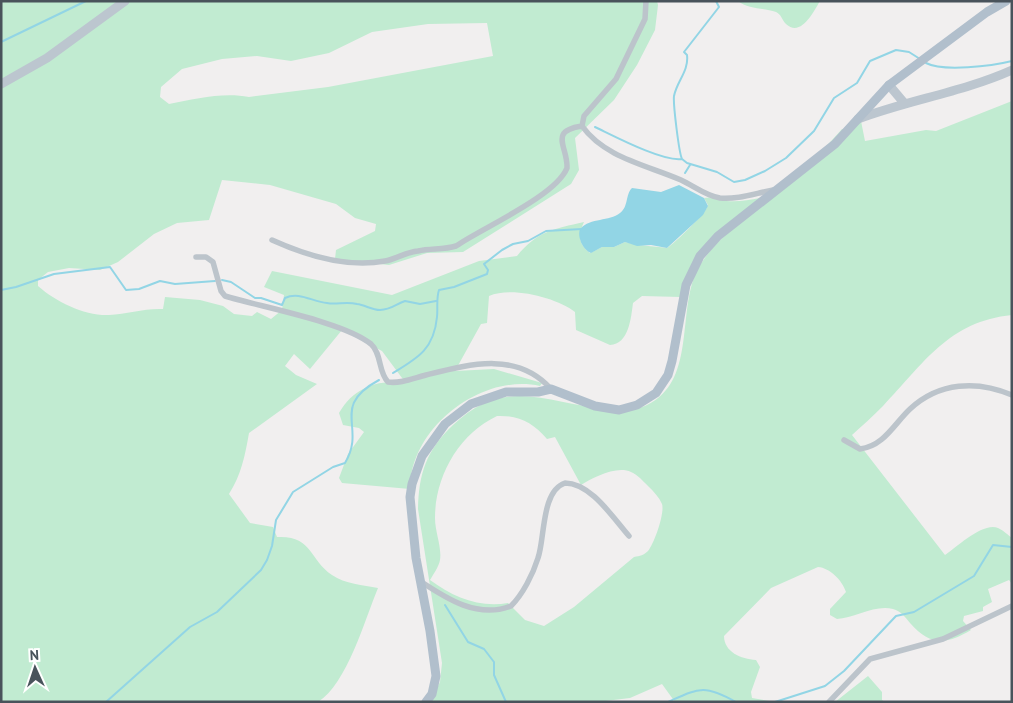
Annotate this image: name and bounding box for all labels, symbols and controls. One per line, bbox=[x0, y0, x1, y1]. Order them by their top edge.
north arrow bbox=[10, 643, 60, 693]
text: N bbox=[29, 646, 39, 664]

